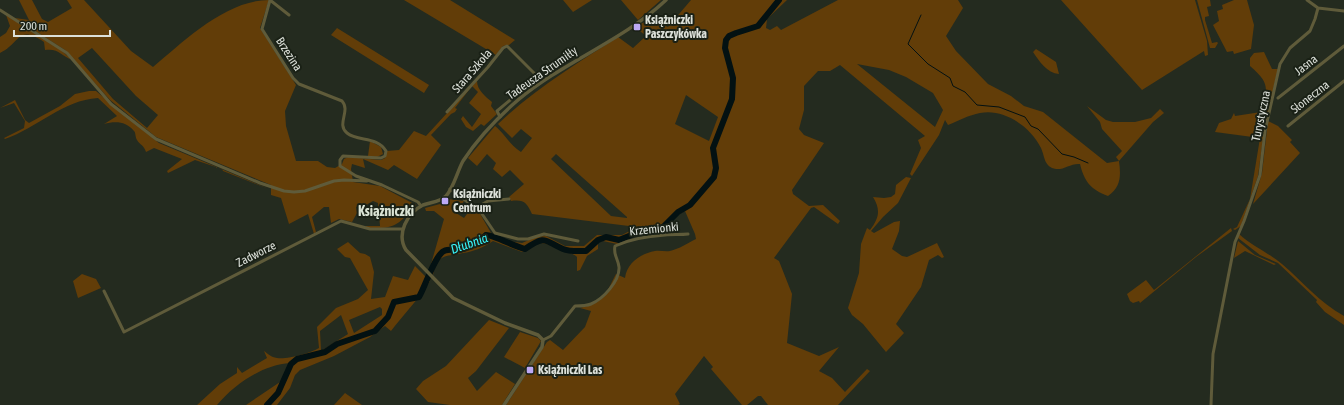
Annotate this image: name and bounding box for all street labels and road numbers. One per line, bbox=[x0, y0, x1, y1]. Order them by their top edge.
street label: Brzezina bbox=[273, 35, 305, 73]
street label: Tadeusza Strumiłły bbox=[504, 43, 580, 103]
street label: Stara Szkoła bbox=[449, 46, 495, 96]
street label: Jasna bbox=[1292, 52, 1320, 78]
street label: Słoneczna bbox=[1288, 78, 1332, 116]
street label: Turystyczna bbox=[1249, 89, 1273, 143]
street label: Krzemionki bbox=[629, 219, 679, 239]
street label: Zadworze bbox=[234, 238, 278, 270]

